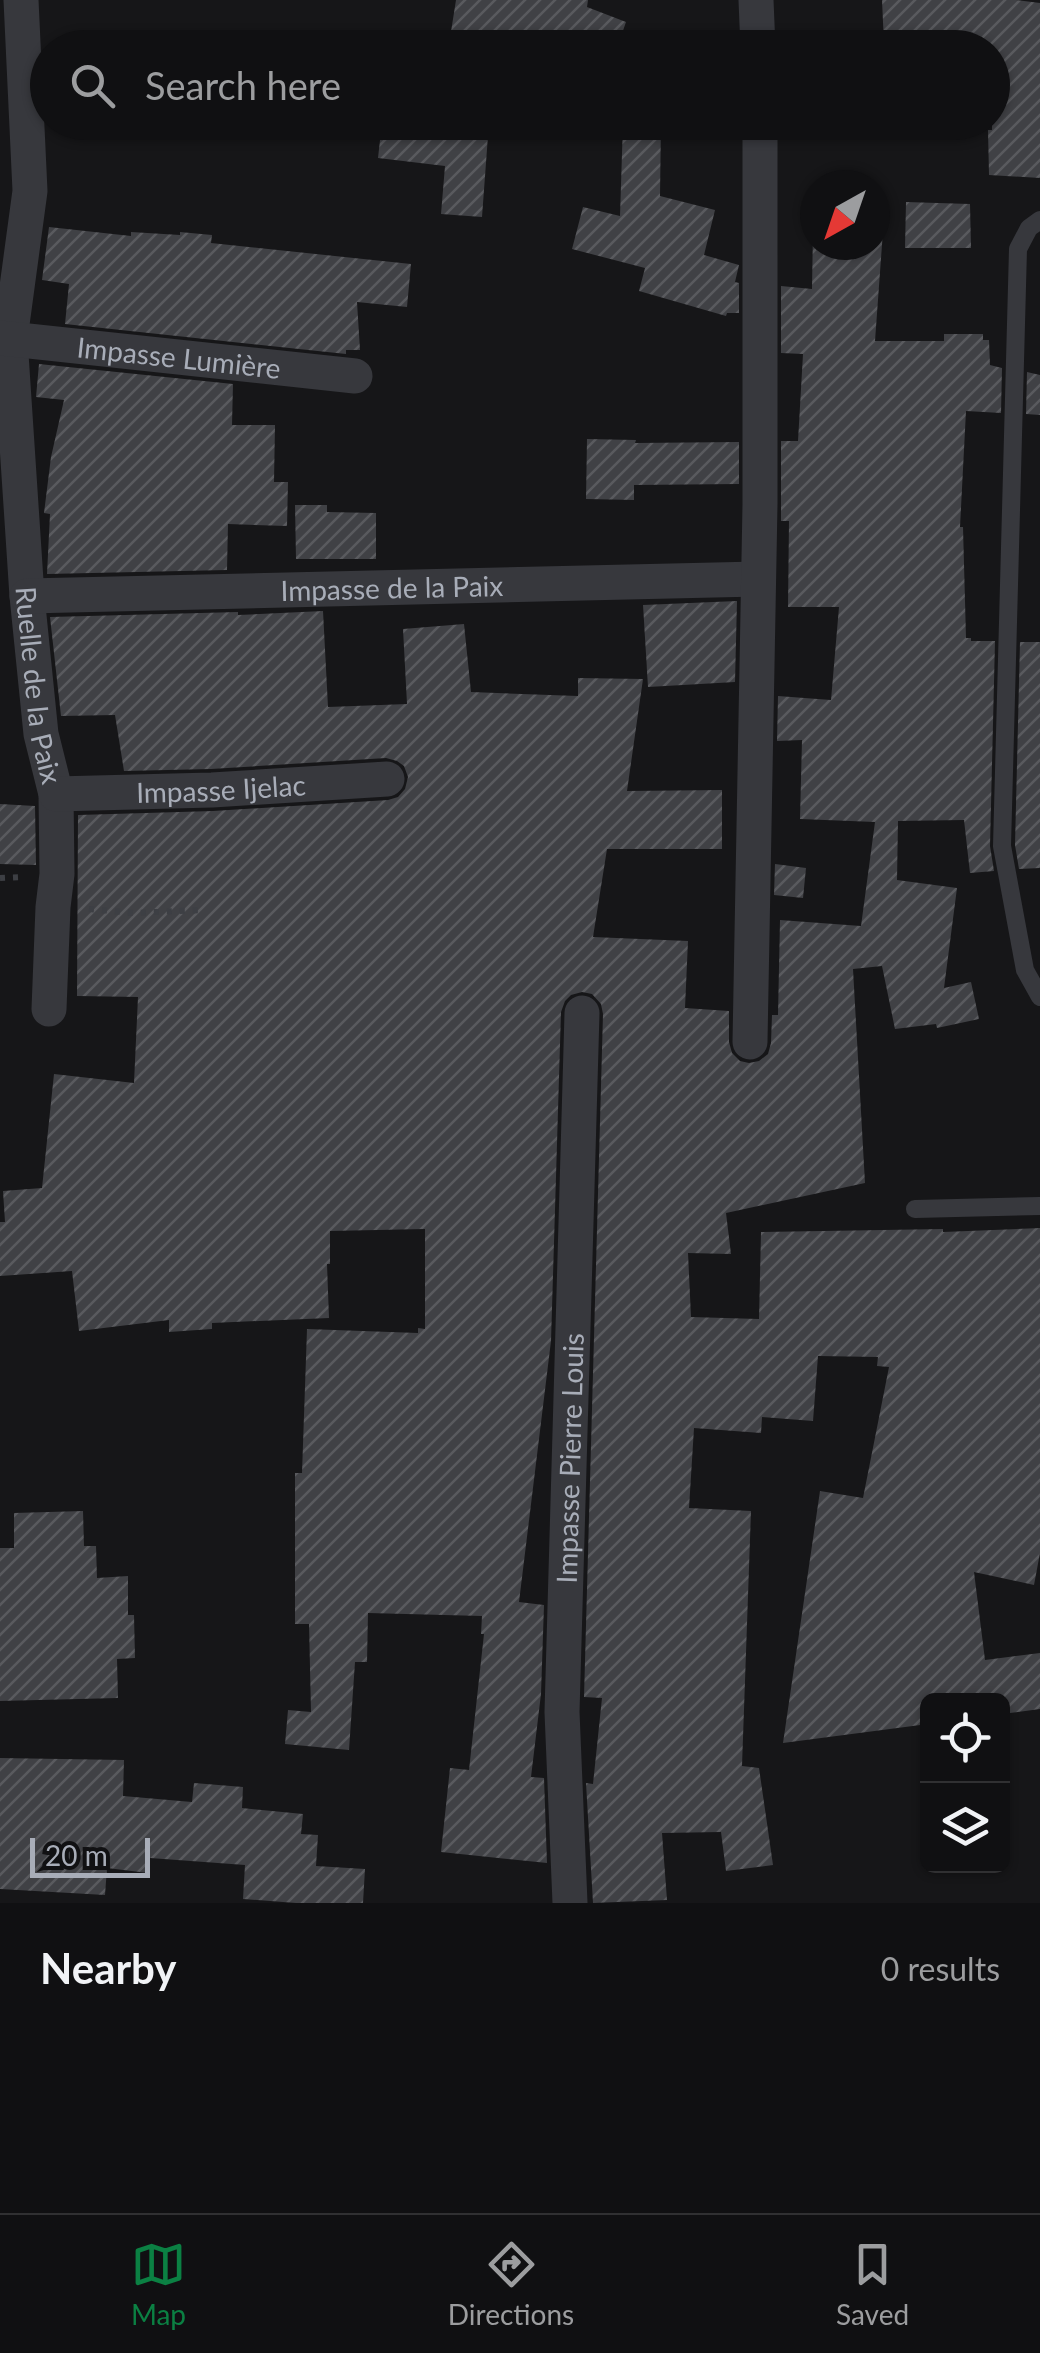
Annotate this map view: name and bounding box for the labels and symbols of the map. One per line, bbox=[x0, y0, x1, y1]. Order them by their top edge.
north arrow bbox=[800, 170, 890, 260]
street label: Impasse Lumière bbox=[75, 329, 283, 385]
street label: Impasse de la Paix bbox=[280, 568, 504, 607]
street label: Ruelle de la Paix bbox=[9, 585, 70, 787]
street label: Impasse Ijelac bbox=[136, 767, 307, 809]
street label: Impasse Pierre Louis bbox=[549, 1333, 590, 1584]
scale bar bbox=[30, 1833, 150, 1878]

